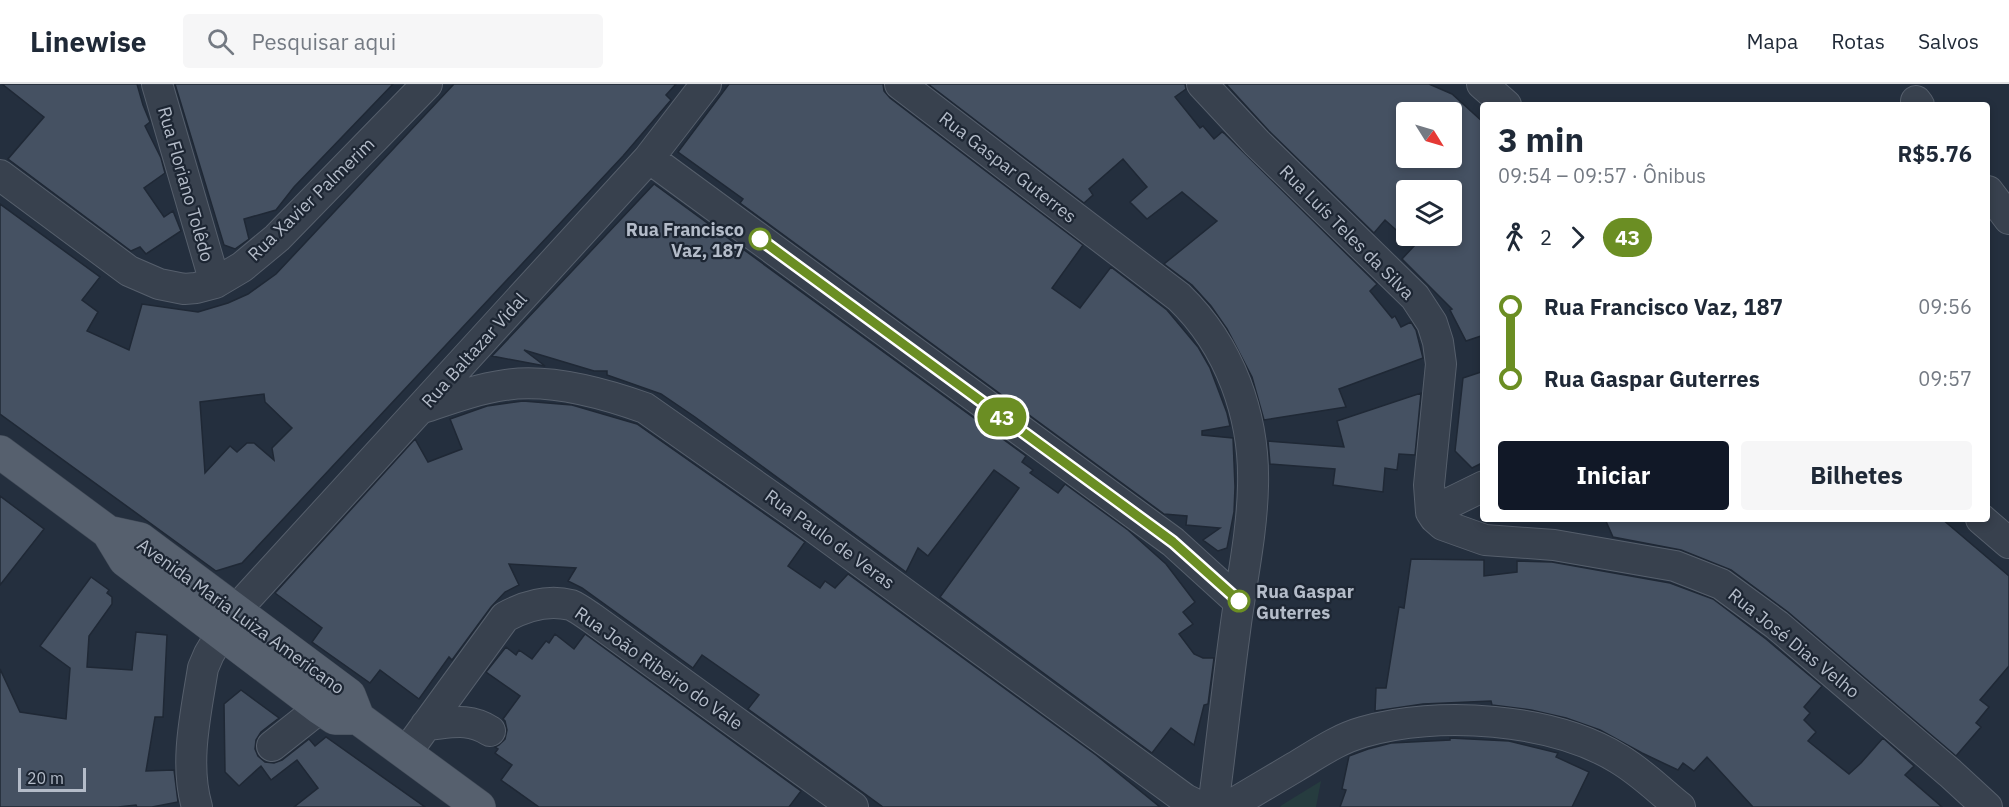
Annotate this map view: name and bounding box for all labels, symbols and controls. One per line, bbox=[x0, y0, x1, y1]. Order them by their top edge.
search box bbox=[183, 14, 603, 68]
text: Linewise bbox=[30, 23, 147, 60]
icon: search bbox=[204, 25, 237, 58]
text: Pesquisar aqui bbox=[252, 27, 396, 56]
text: Mapa bbox=[1747, 27, 1798, 55]
text: Rotas bbox=[1831, 27, 1885, 55]
text: Salvos bbox=[1918, 27, 1979, 55]
north arrow bbox=[1396, 102, 1462, 168]
map controls bbox=[1396, 102, 1462, 246]
street label: Rua Floriano Tolêdo bbox=[153, 104, 219, 264]
street label: Rua Gaspar Guterres bbox=[935, 106, 1081, 228]
text: 3 min bbox=[1498, 118, 1584, 161]
street label: Rua Xavier Palmerim bbox=[243, 132, 379, 266]
text: R$5.76 bbox=[1898, 139, 1972, 168]
street label: Rua Luís Teles da Silva bbox=[1275, 160, 1419, 304]
text: 09:54 – 09:57 · Ônibus bbox=[1498, 162, 1706, 189]
button: layers bbox=[1396, 180, 1462, 246]
place label: Rua Francisco Vaz, 187 bbox=[626, 218, 744, 262]
icon: walk bbox=[1498, 221, 1531, 254]
icon: forward bbox=[1561, 221, 1594, 254]
text: 43 bbox=[1615, 223, 1640, 251]
text: 2 bbox=[1540, 224, 1552, 251]
marker: Rua Francisco Vaz, 187 bbox=[749, 228, 771, 250]
street label: Rua Baltazar Vidal bbox=[416, 288, 532, 412]
text: Rua Francisco Vaz, 187 bbox=[1544, 292, 1783, 321]
text: 09:56 bbox=[1918, 293, 1972, 320]
text: Rua Gaspar Guterres bbox=[1544, 364, 1760, 393]
text: 09:57 bbox=[1918, 365, 1972, 392]
line badge: 43 bbox=[975, 398, 1029, 436]
text: 43 bbox=[989, 403, 1015, 431]
button: Iniciar bbox=[1498, 441, 1729, 510]
button: Bilhetes bbox=[1741, 441, 1972, 510]
street label: Rua Paulo de Veras bbox=[760, 484, 900, 594]
street label: Avenida Maria Luiza Americano bbox=[133, 533, 349, 699]
place label: Rua Gaspar Guterres bbox=[1256, 580, 1354, 624]
street label: Rua José Dias Velho bbox=[1724, 583, 1864, 703]
marker: Rua Gaspar Guterres bbox=[1228, 590, 1250, 612]
street label: Rua João Ribeiro do Vale bbox=[570, 601, 748, 735]
scale bar bbox=[18, 765, 86, 792]
text: 20 m bbox=[27, 768, 64, 788]

